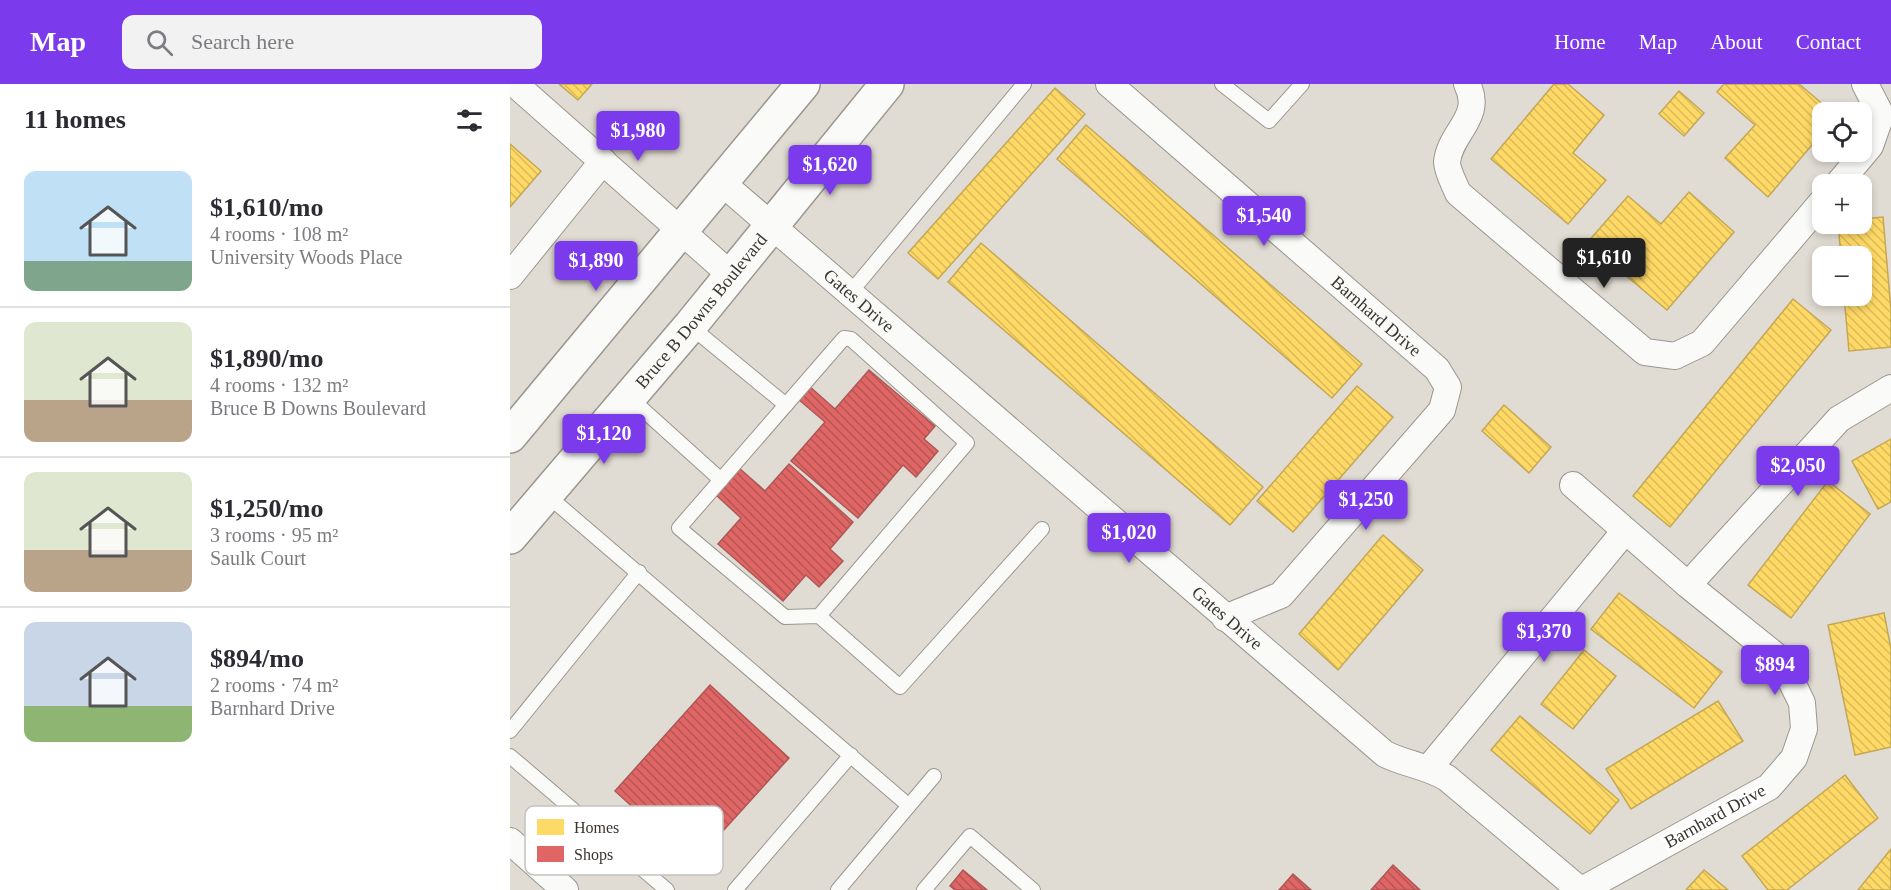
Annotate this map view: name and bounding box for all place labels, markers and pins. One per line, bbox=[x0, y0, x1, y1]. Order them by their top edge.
pin: $1,980 bbox=[589, 111, 687, 162]
pin: $1,620 bbox=[781, 145, 879, 196]
pin: $1,540 bbox=[1215, 196, 1313, 247]
pin: $1,610 bbox=[1555, 238, 1653, 289]
pin: $1,890 bbox=[547, 241, 645, 292]
pin: $1,120 bbox=[555, 414, 653, 465]
pin: $2,050 bbox=[1749, 446, 1847, 497]
pin: $1,250 bbox=[1317, 480, 1415, 531]
pin: $1,020 bbox=[1080, 513, 1178, 564]
pin: $1,370 bbox=[1495, 612, 1593, 663]
pin: $894 bbox=[1739, 645, 1811, 696]

